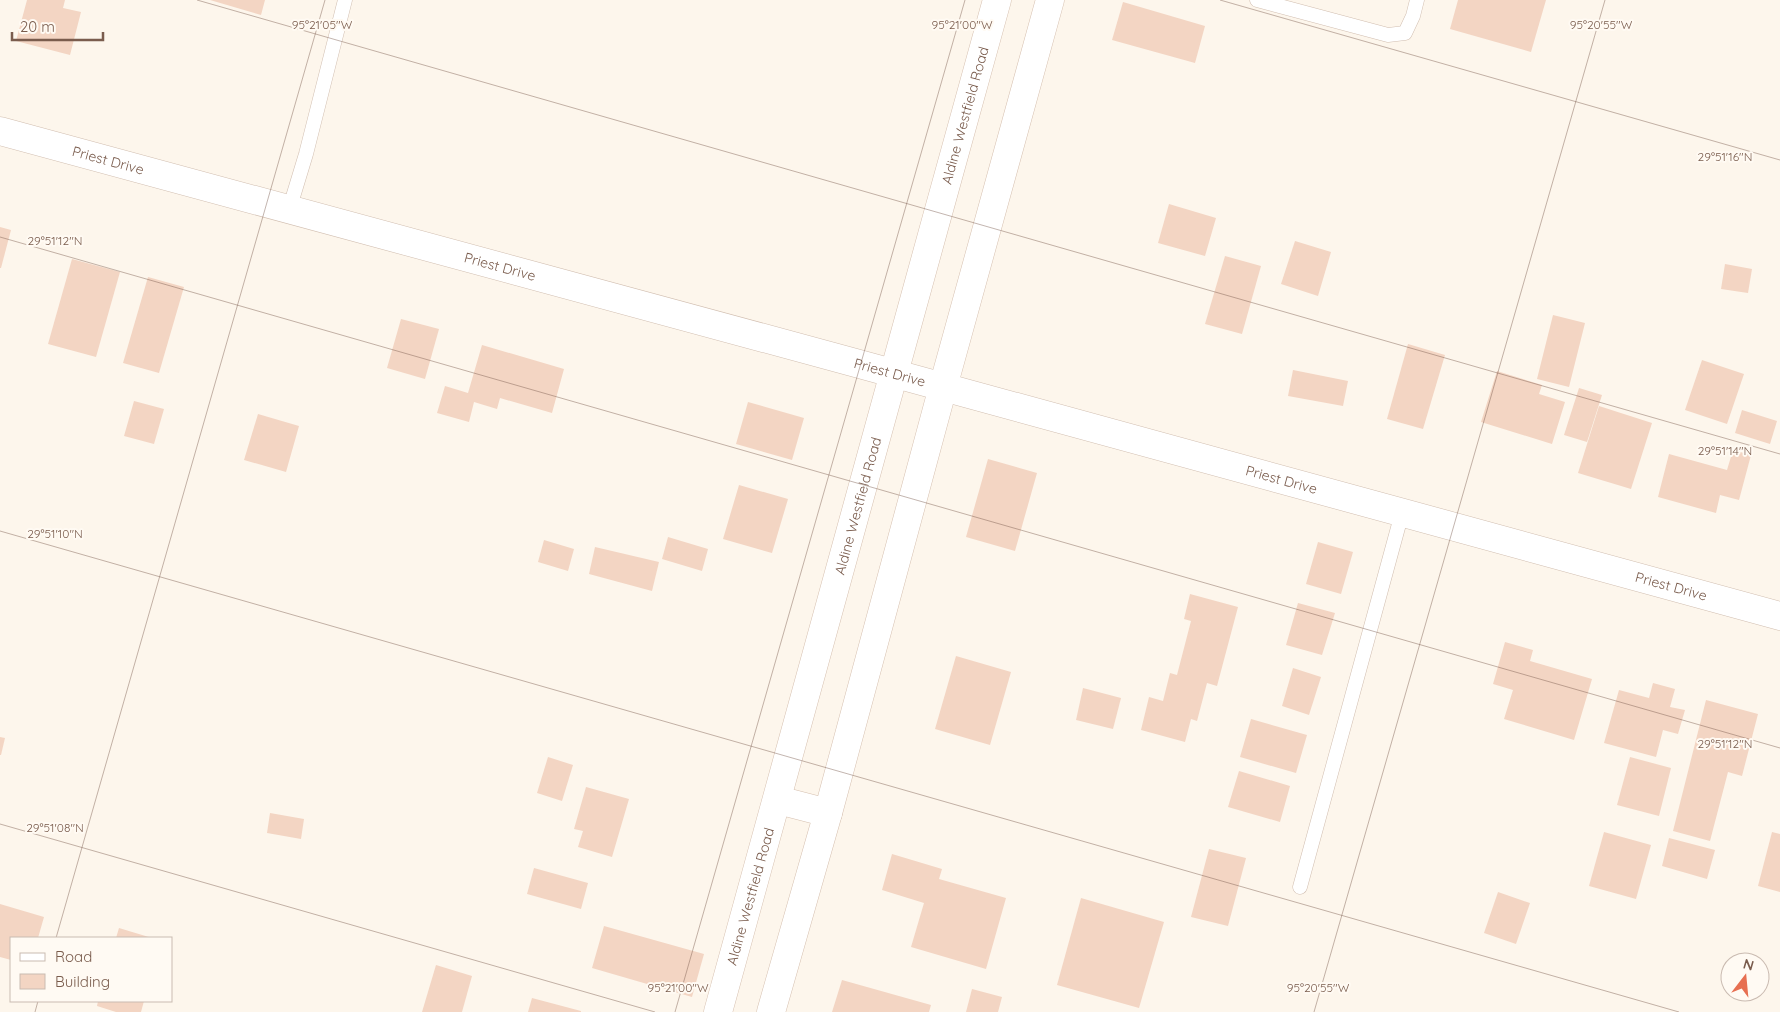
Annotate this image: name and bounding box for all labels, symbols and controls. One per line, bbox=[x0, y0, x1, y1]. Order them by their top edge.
scale bar bbox=[12, 10, 104, 42]
text: 20 m bbox=[20, 17, 55, 36]
text: 95°21'05"W bbox=[292, 17, 353, 32]
text: 95°21'00"W bbox=[931, 17, 993, 32]
text: 95°20'55"W bbox=[1570, 17, 1633, 32]
street label: Aldine Westfield Road bbox=[937, 44, 993, 186]
street label: Priest Drive bbox=[70, 142, 146, 179]
text: 29°51'16"N bbox=[1698, 149, 1752, 164]
text: 29°51'12"N bbox=[27, 233, 83, 248]
street label: Priest Drive bbox=[462, 248, 538, 285]
street label: Priest Drive bbox=[852, 354, 928, 391]
street label: Aldine Westfield Road bbox=[830, 435, 885, 577]
text: 29°51'14"N bbox=[1698, 443, 1752, 458]
street label: Priest Drive bbox=[1244, 461, 1319, 498]
text: 29°51'10"N bbox=[27, 526, 83, 541]
street label: Priest Drive bbox=[1633, 568, 1709, 605]
text: 29°51'12"N bbox=[1697, 736, 1753, 751]
text: 29°51'08"N bbox=[26, 820, 84, 835]
street label: Aldine Westfield Road bbox=[723, 826, 778, 967]
legend bbox=[10, 937, 172, 1002]
text: Road bbox=[55, 947, 92, 966]
north arrow bbox=[1720, 952, 1770, 1002]
text: N bbox=[1741, 954, 1756, 975]
text: Building bbox=[55, 972, 110, 991]
text: 95°21'00"W bbox=[647, 980, 709, 995]
text: 95°20'55"W bbox=[1287, 980, 1350, 995]

